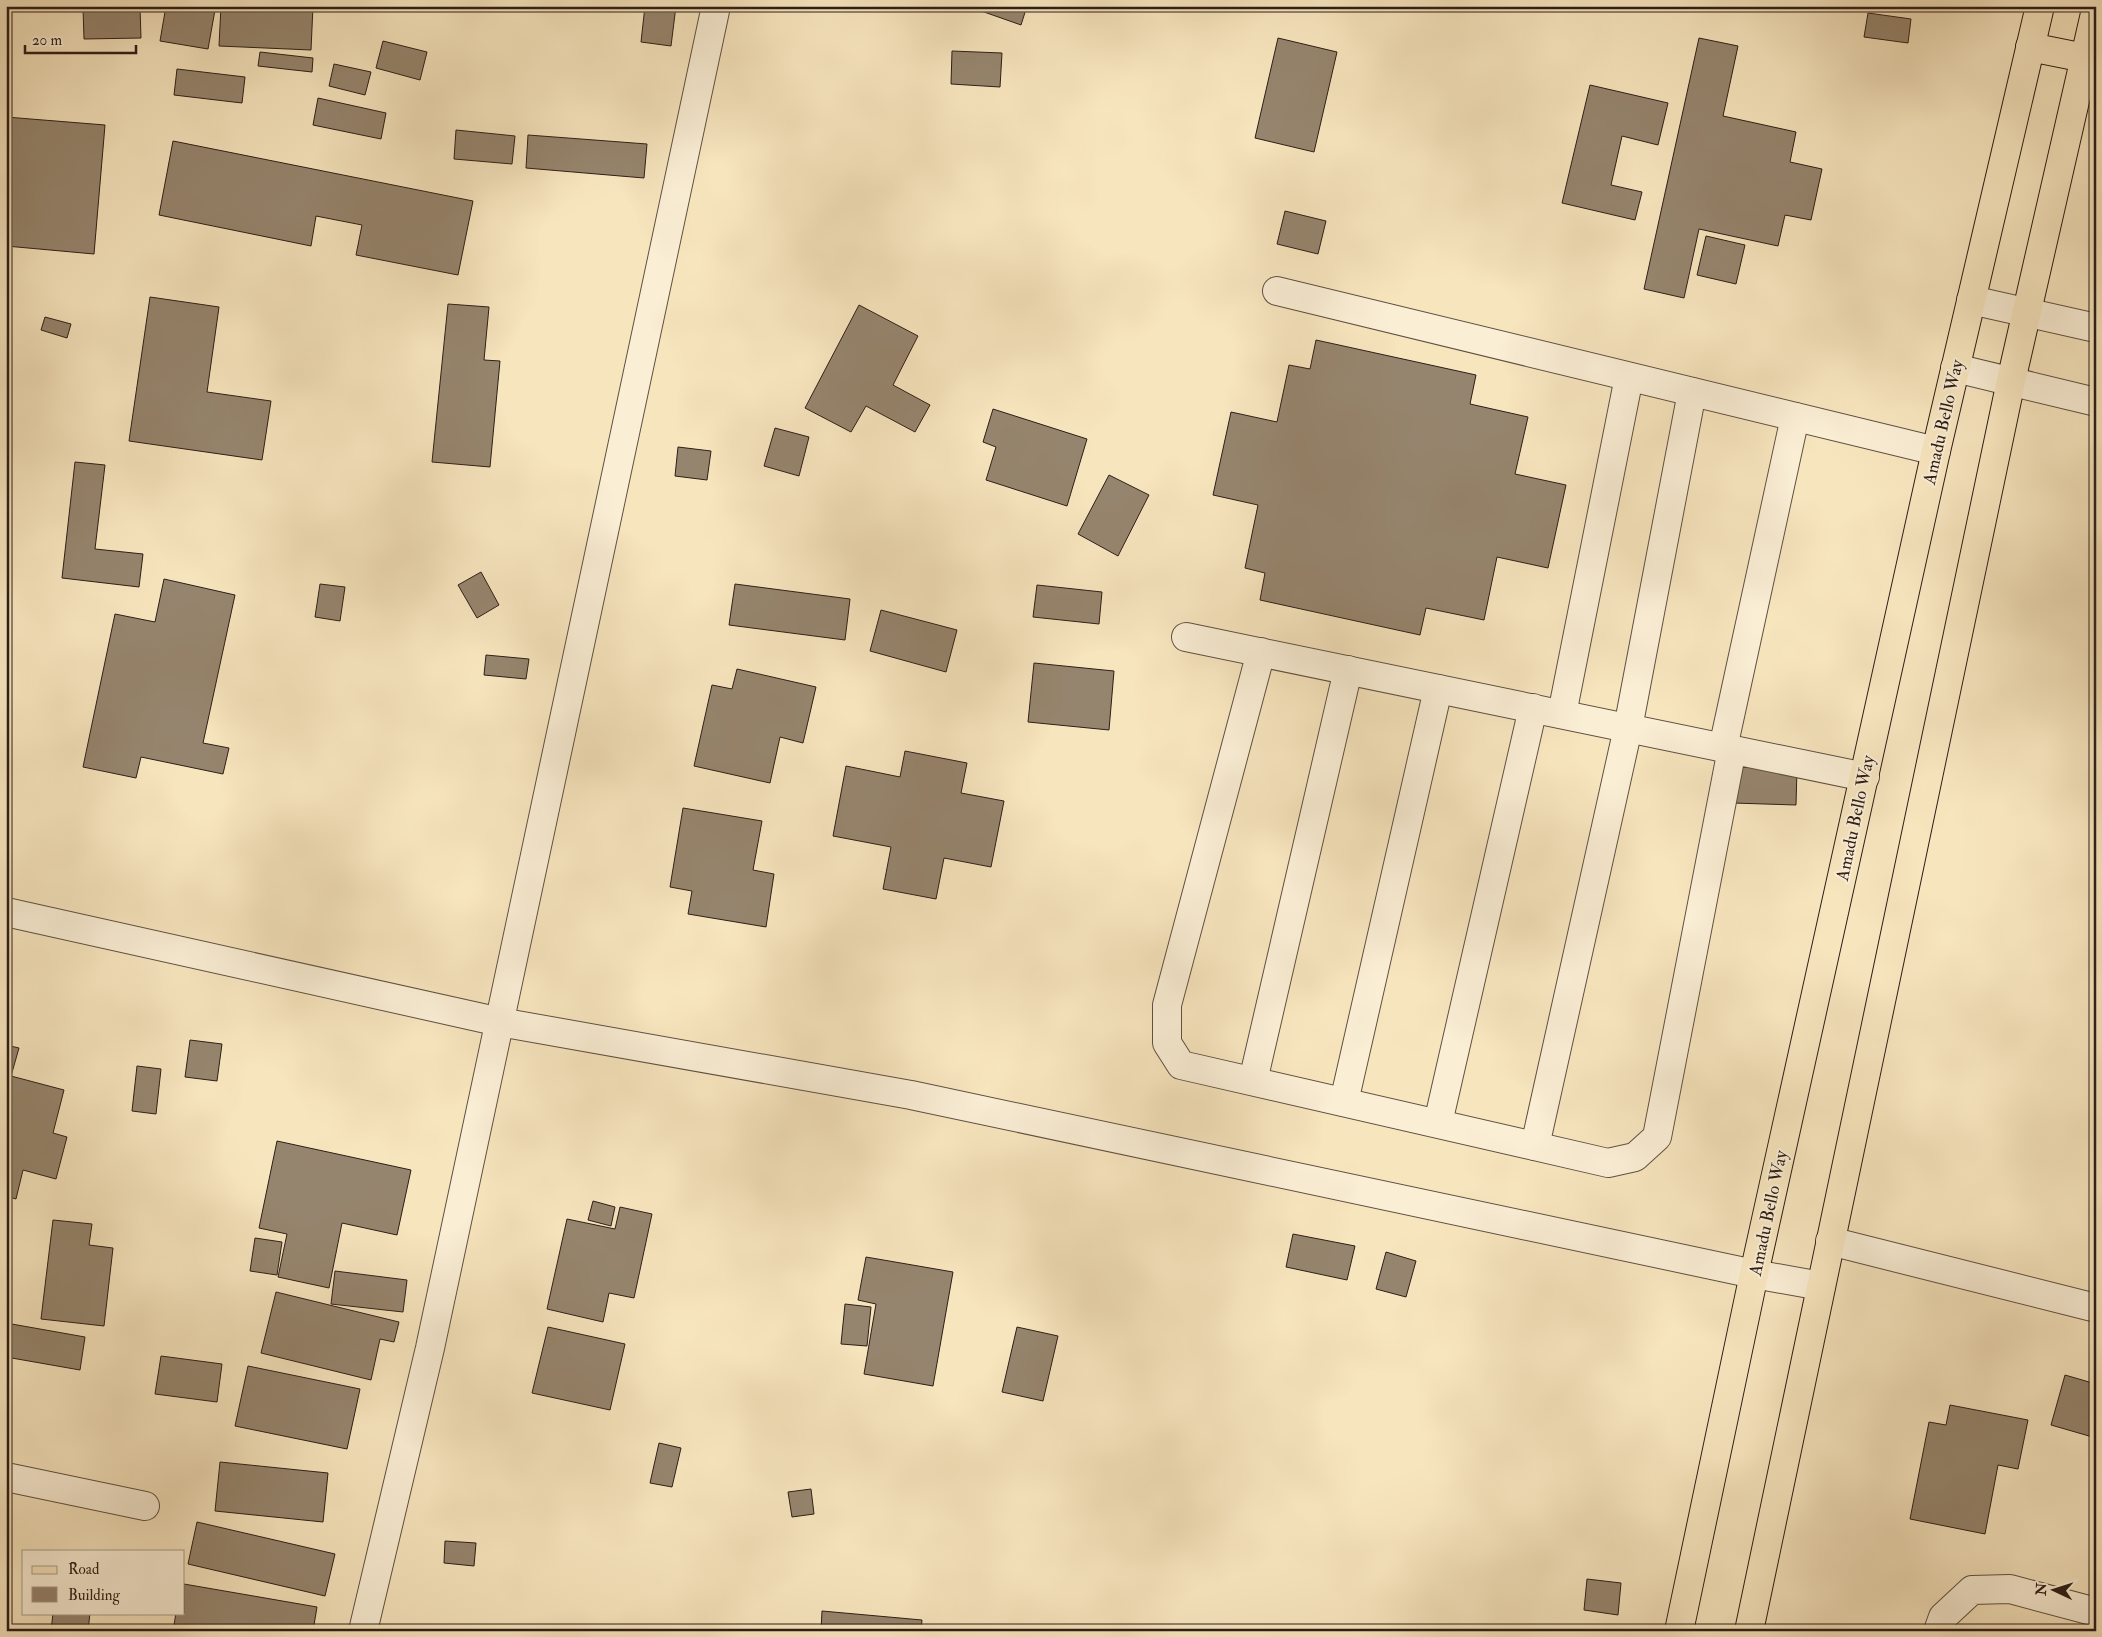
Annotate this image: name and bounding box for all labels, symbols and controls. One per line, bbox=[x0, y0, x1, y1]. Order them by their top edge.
scale bar bbox=[25, 22, 136, 54]
text: 20 m bbox=[32, 31, 62, 50]
street label: Amadu Bello Way bbox=[1918, 356, 1969, 488]
street label: Amadu Bello Way bbox=[1831, 752, 1880, 884]
street label: Amadu Bello Way bbox=[1744, 1147, 1793, 1279]
legend bbox=[22, 1550, 185, 1614]
text: Road bbox=[68, 1560, 100, 1579]
north arrow bbox=[2030, 1564, 2080, 1614]
text: N bbox=[2033, 1582, 2050, 1597]
text: Building bbox=[68, 1586, 120, 1605]

